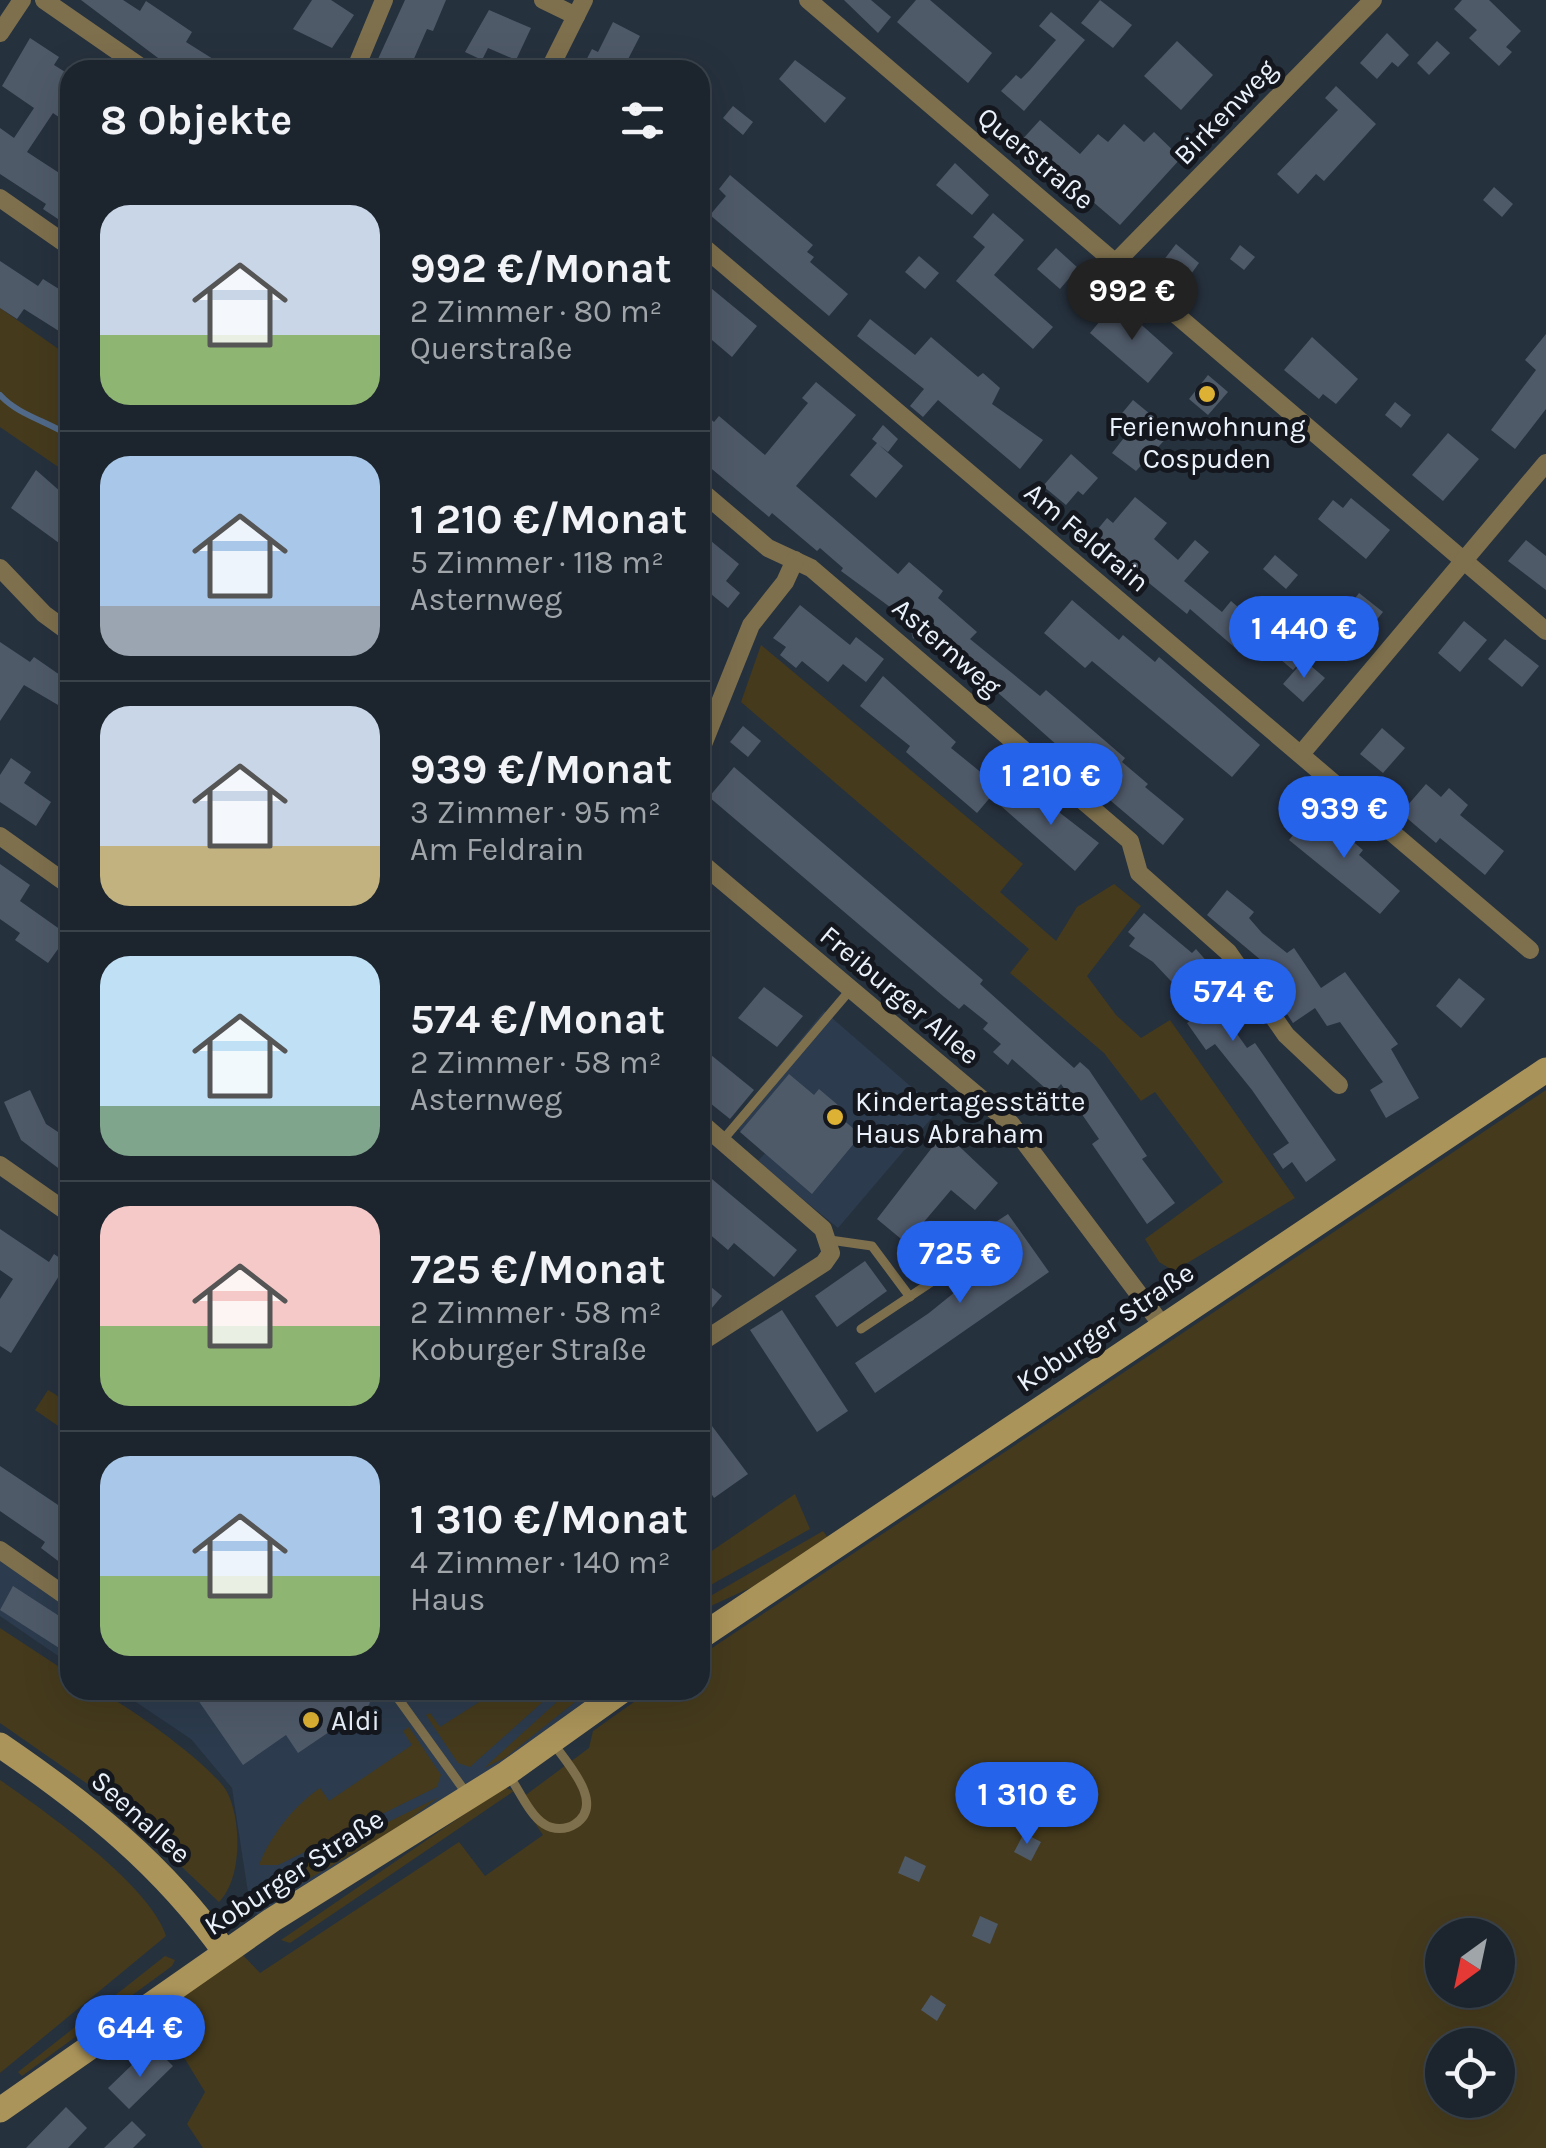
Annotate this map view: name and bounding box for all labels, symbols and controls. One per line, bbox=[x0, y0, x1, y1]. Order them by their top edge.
street label: Birkenweg bbox=[1167, 52, 1283, 171]
icon: filters bbox=[615, 93, 670, 148]
text: 8 Objekte bbox=[100, 95, 292, 145]
street label: Querstraße bbox=[971, 100, 1101, 216]
text: 992 €/Monat bbox=[410, 243, 672, 293]
icon: home bbox=[180, 245, 300, 365]
pin: 992 € bbox=[1062, 258, 1202, 343]
text: 992 € bbox=[1089, 272, 1175, 309]
text: 2 Zimmer · 80 m² bbox=[410, 293, 662, 330]
text: Querstraße bbox=[410, 330, 572, 367]
marker: Ferienwohnung Cospuden bbox=[1196, 383, 1218, 405]
place label: Ferienwohnung Cospuden bbox=[1108, 410, 1306, 475]
street label: Am Feldrain bbox=[1018, 475, 1156, 599]
text: 1 210 €/Monat bbox=[410, 494, 687, 544]
icon: home bbox=[180, 496, 300, 616]
text: 5 Zimmer · 118 m² bbox=[410, 544, 664, 581]
text: Asternweg bbox=[410, 581, 562, 618]
street label: Asternweg bbox=[886, 591, 1008, 703]
pin: 1 440 € bbox=[1212, 596, 1396, 681]
text: 1 440 € bbox=[1251, 610, 1357, 647]
pin: 1 210 € bbox=[959, 743, 1143, 828]
text: 939 €/Monat bbox=[410, 744, 672, 794]
icon: home bbox=[180, 746, 300, 866]
text: 1 210 € bbox=[1002, 757, 1100, 794]
pin: 939 € bbox=[1274, 776, 1414, 861]
text: 939 € bbox=[1300, 790, 1388, 827]
text: 3 Zimmer · 95 m² bbox=[410, 794, 661, 831]
text: Am Feldrain bbox=[410, 831, 584, 868]
street label: Freiburger Allee bbox=[813, 919, 987, 1071]
pin: 574 € bbox=[1163, 959, 1303, 1044]
text: 574 € bbox=[1192, 973, 1274, 1010]
text: 574 €/Monat bbox=[410, 994, 665, 1044]
icon: home bbox=[180, 996, 300, 1116]
text: 2 Zimmer · 58 m² bbox=[410, 1044, 662, 1081]
text: Asternweg bbox=[410, 1081, 562, 1118]
place label: Kindertagesstätte Haus Abraham bbox=[855, 1085, 1085, 1150]
marker: Kindertagesstätte Haus Abraham bbox=[824, 1106, 846, 1128]
pin: 725 € bbox=[890, 1221, 1030, 1306]
text: 725 € bbox=[919, 1235, 1001, 1272]
text: 725 €/Monat bbox=[410, 1244, 666, 1294]
icon: home bbox=[180, 1246, 300, 1366]
street label: Koburger Straße bbox=[1010, 1255, 1200, 1399]
text: 2 Zimmer · 58 m² bbox=[410, 1294, 662, 1331]
text: Koburger Straße bbox=[410, 1331, 647, 1368]
text: 1 310 €/Monat bbox=[410, 1494, 688, 1544]
icon: home bbox=[180, 1496, 300, 1616]
text: 4 Zimmer · 140 m² bbox=[410, 1544, 671, 1581]
text: Haus bbox=[410, 1581, 485, 1618]
place label: Aldi bbox=[331, 1704, 380, 1737]
marker: Aldi bbox=[300, 1709, 322, 1731]
pin: 1 310 € bbox=[935, 1762, 1119, 1847]
street label: Seenallee bbox=[84, 1764, 198, 1870]
text: 1 310 € bbox=[977, 1776, 1077, 1813]
street label: Koburger Straße bbox=[198, 1802, 390, 1942]
north arrow bbox=[1425, 1918, 1515, 2008]
map controls bbox=[1425, 1918, 1515, 2118]
pin: 644 € bbox=[70, 1995, 210, 2080]
text: 644 € bbox=[97, 2009, 183, 2046]
button: locate bbox=[1425, 2028, 1515, 2118]

